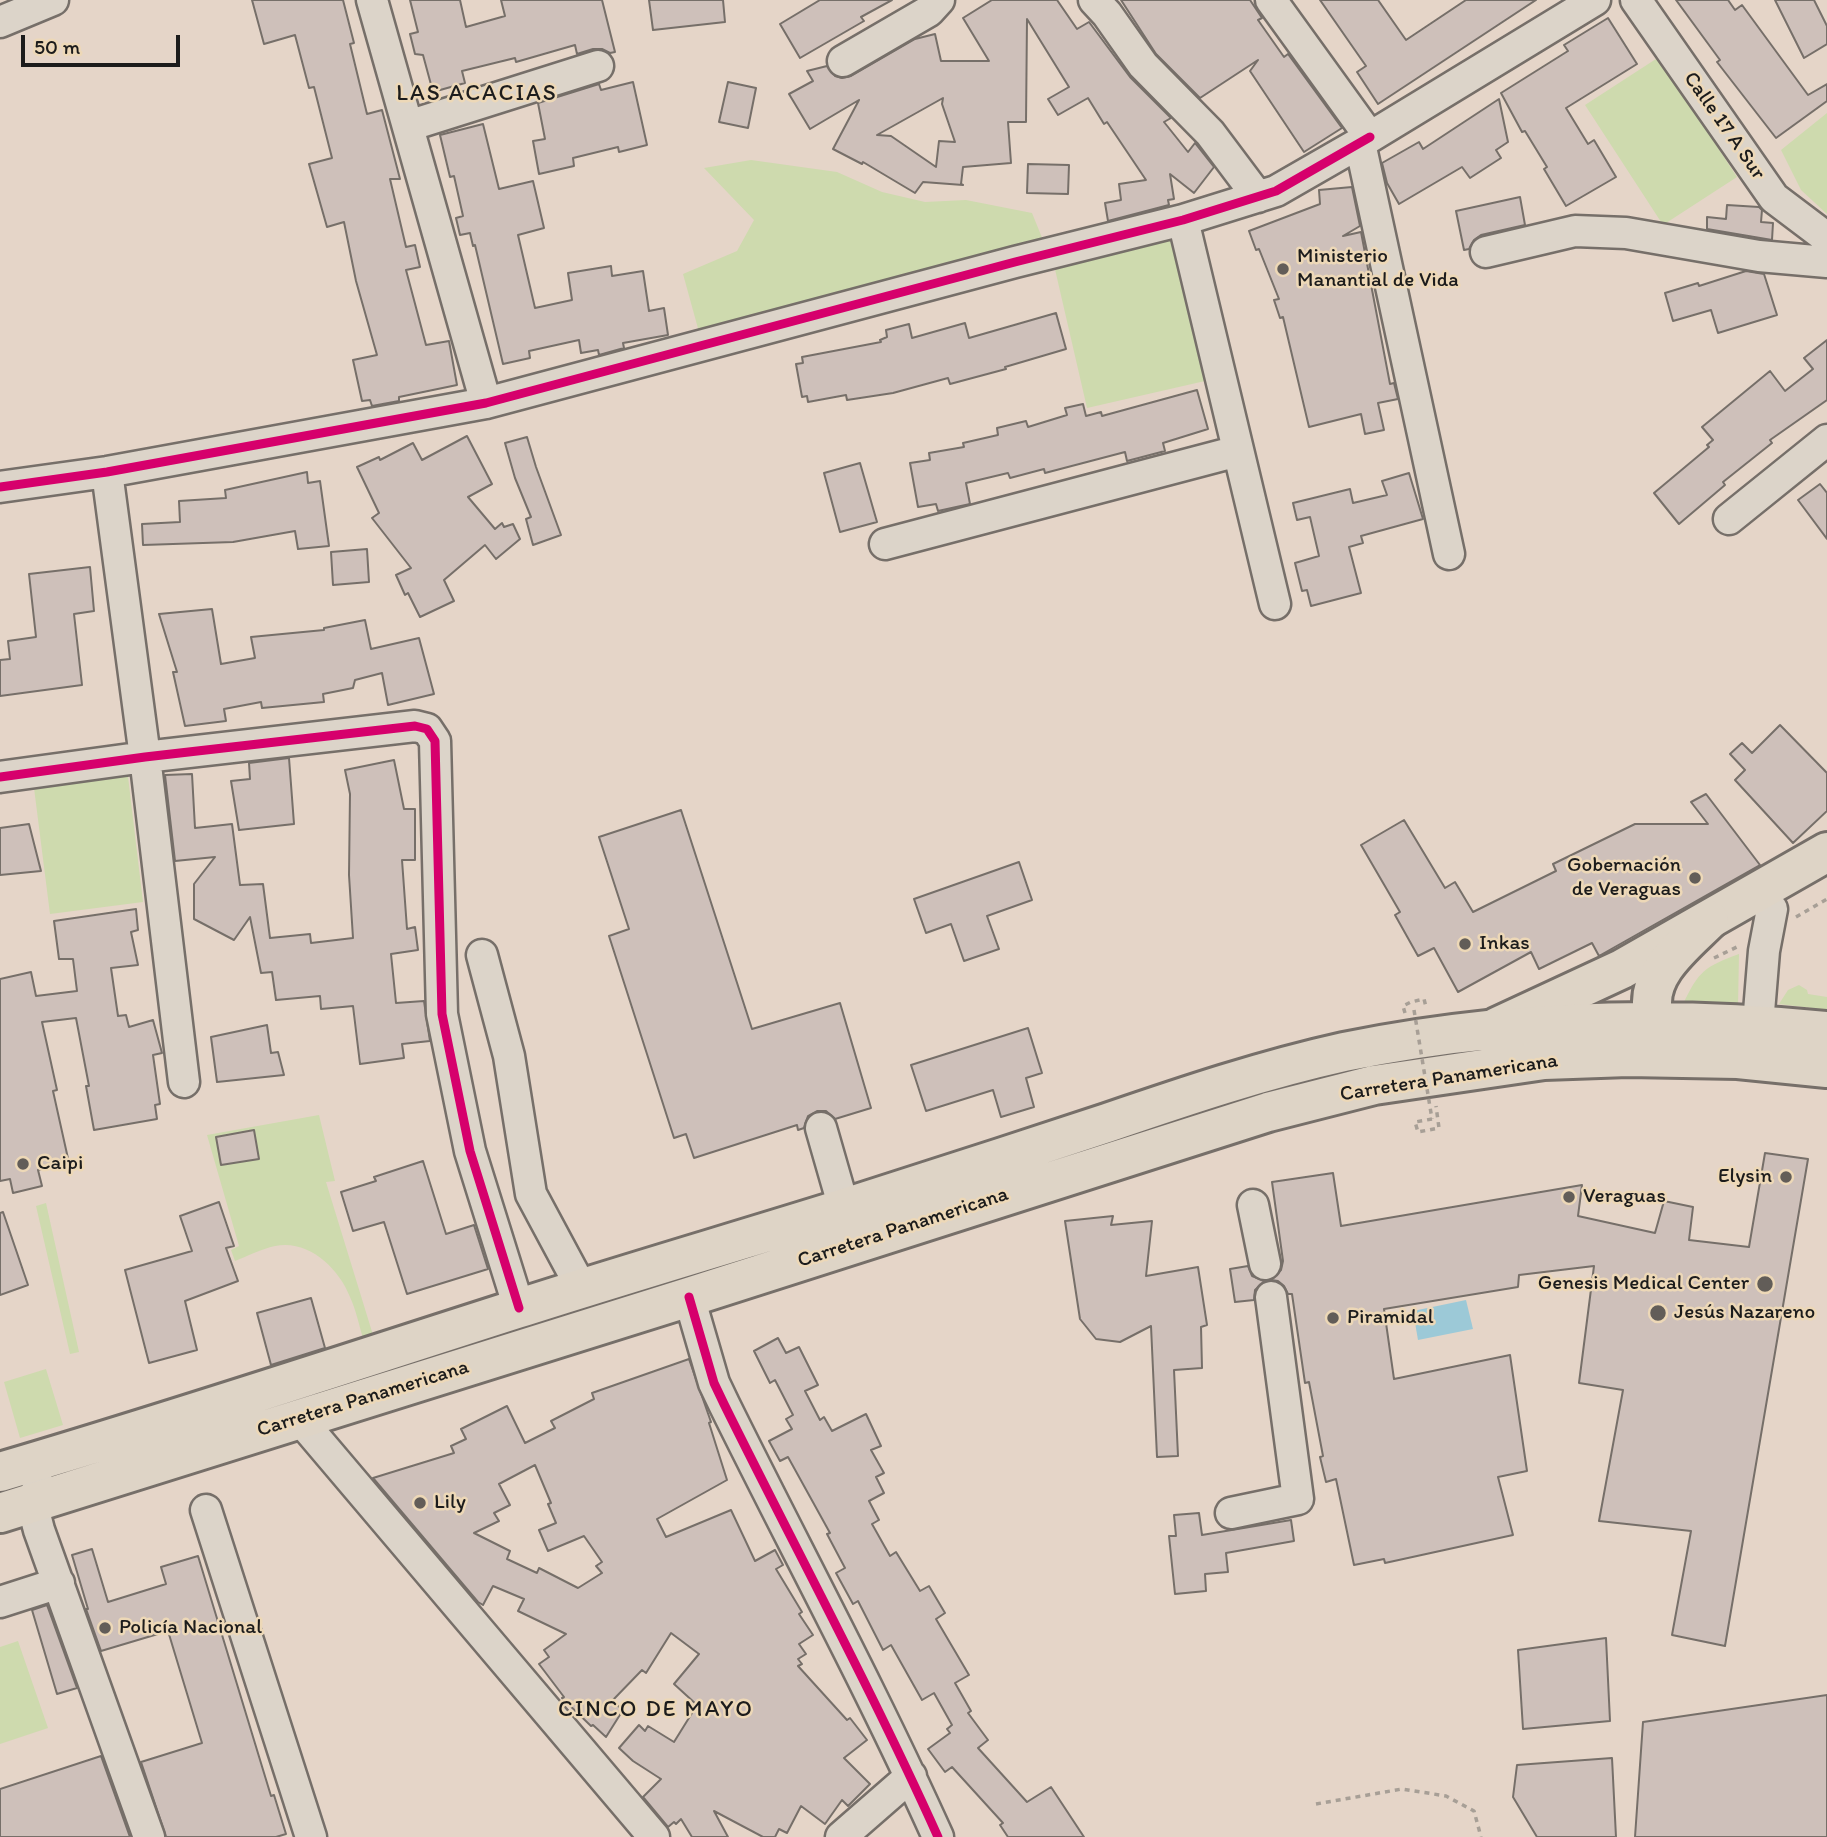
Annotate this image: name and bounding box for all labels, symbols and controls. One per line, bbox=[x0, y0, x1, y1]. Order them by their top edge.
scale bar bbox=[24, 21, 184, 65]
text: 50 m bbox=[34, 34, 80, 59]
street label: Calle 17 A Sur bbox=[1678, 67, 1770, 185]
district label: LAS ACACIAS bbox=[398, 80, 556, 108]
place label: Ministerio Manantial de Vida bbox=[1297, 244, 1459, 294]
marker: Ministerio Manantial de Vida bbox=[1275, 261, 1291, 277]
place label: Gobernación de Veraguas bbox=[1567, 853, 1681, 903]
marker: Gobernación de Veraguas bbox=[1687, 870, 1703, 886]
place label: Inkas bbox=[1479, 931, 1530, 957]
marker: Inkas bbox=[1457, 936, 1473, 952]
street label: Carretera Panamericana bbox=[1338, 1048, 1560, 1108]
place label: Caipi bbox=[37, 1151, 83, 1177]
marker: Caipi bbox=[15, 1156, 31, 1172]
place label: Elysin bbox=[1718, 1164, 1772, 1190]
marker: Elysin bbox=[1778, 1169, 1794, 1185]
street label: Carretera Panamericana bbox=[794, 1182, 1012, 1274]
place label: Veraguas bbox=[1583, 1184, 1666, 1210]
marker: Veraguas bbox=[1561, 1189, 1577, 1205]
place label: Genesis Medical Center bbox=[1538, 1271, 1749, 1297]
marker: Genesis Medical Center bbox=[1755, 1274, 1775, 1294]
place label: Jesús Nazareno bbox=[1674, 1300, 1815, 1326]
marker: Jesús Nazareno bbox=[1648, 1303, 1668, 1323]
place label: Piramidal bbox=[1347, 1305, 1434, 1331]
marker: Piramidal bbox=[1325, 1310, 1341, 1326]
street label: Carretera Panamericana bbox=[254, 1355, 472, 1443]
place label: Lily bbox=[434, 1490, 466, 1516]
marker: Lily bbox=[412, 1495, 428, 1511]
place label: Policía Nacional bbox=[119, 1615, 262, 1641]
marker: Policía Nacional bbox=[97, 1620, 113, 1636]
district label: CINCO DE MAYO bbox=[559, 1696, 753, 1724]

